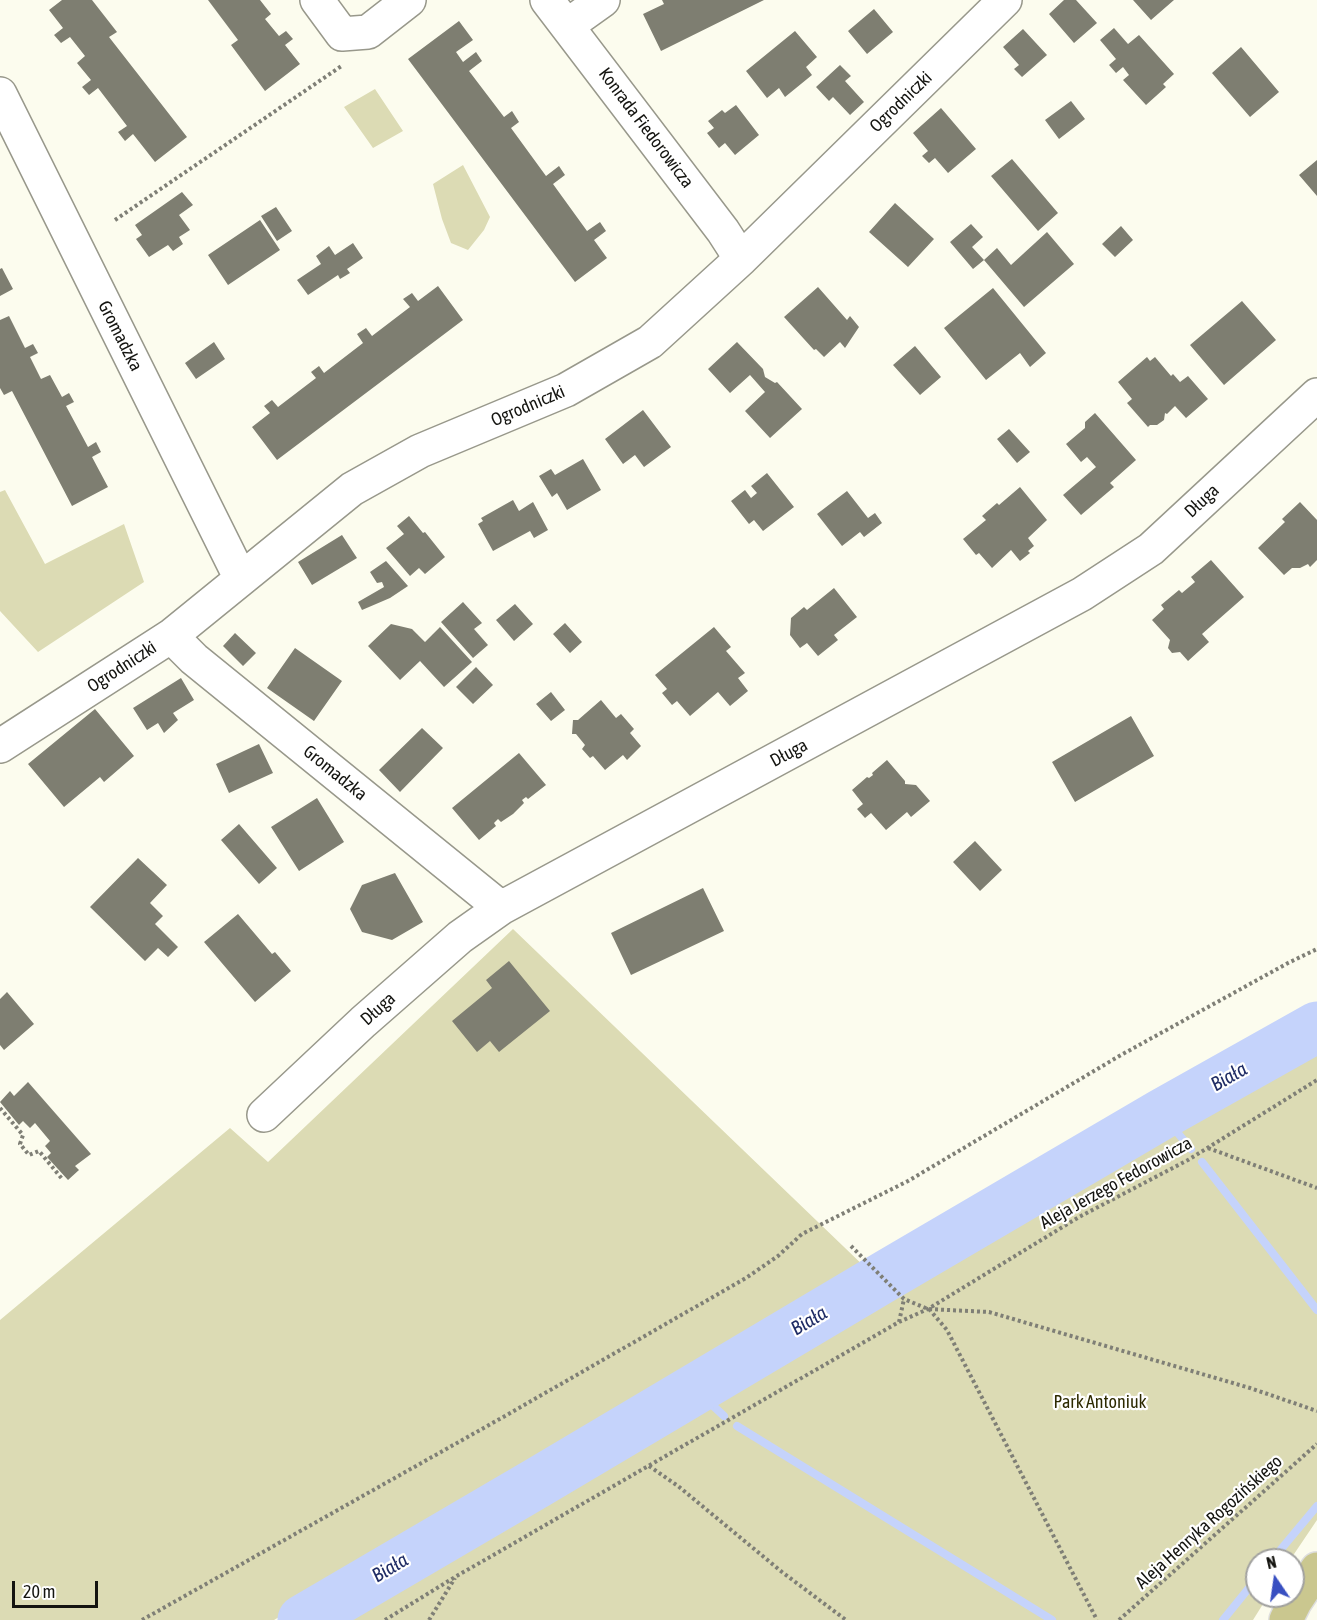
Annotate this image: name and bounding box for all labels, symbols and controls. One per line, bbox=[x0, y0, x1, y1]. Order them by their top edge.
street label: Konrada Fiedorowicza bbox=[594, 64, 698, 192]
street label: Ogrodniczki bbox=[865, 67, 937, 137]
street label: Gromadzka bbox=[93, 297, 147, 375]
street label: Ogrodniczki bbox=[488, 381, 568, 431]
street label: Długa bbox=[1180, 480, 1224, 522]
street label: Ogrodniczki bbox=[83, 637, 161, 697]
street label: Długa bbox=[767, 734, 811, 772]
street label: Gromadzka bbox=[299, 741, 371, 805]
street label: Długa bbox=[356, 988, 400, 1030]
water label: Biała bbox=[1207, 1057, 1251, 1097]
street label: Aleja Jerzego Fedorowicza bbox=[1036, 1132, 1196, 1234]
water label: Biała bbox=[787, 1301, 831, 1341]
park label: Park Antoniuk bbox=[1053, 1391, 1147, 1413]
street label: Aleja Henryka Rogozińskiego bbox=[1131, 1450, 1287, 1594]
water label: Biała bbox=[368, 1548, 412, 1588]
north arrow bbox=[1245, 1548, 1305, 1608]
text: N bbox=[1265, 1553, 1278, 1572]
scale bar bbox=[15, 1569, 100, 1607]
text: 20 m bbox=[23, 1581, 55, 1602]

